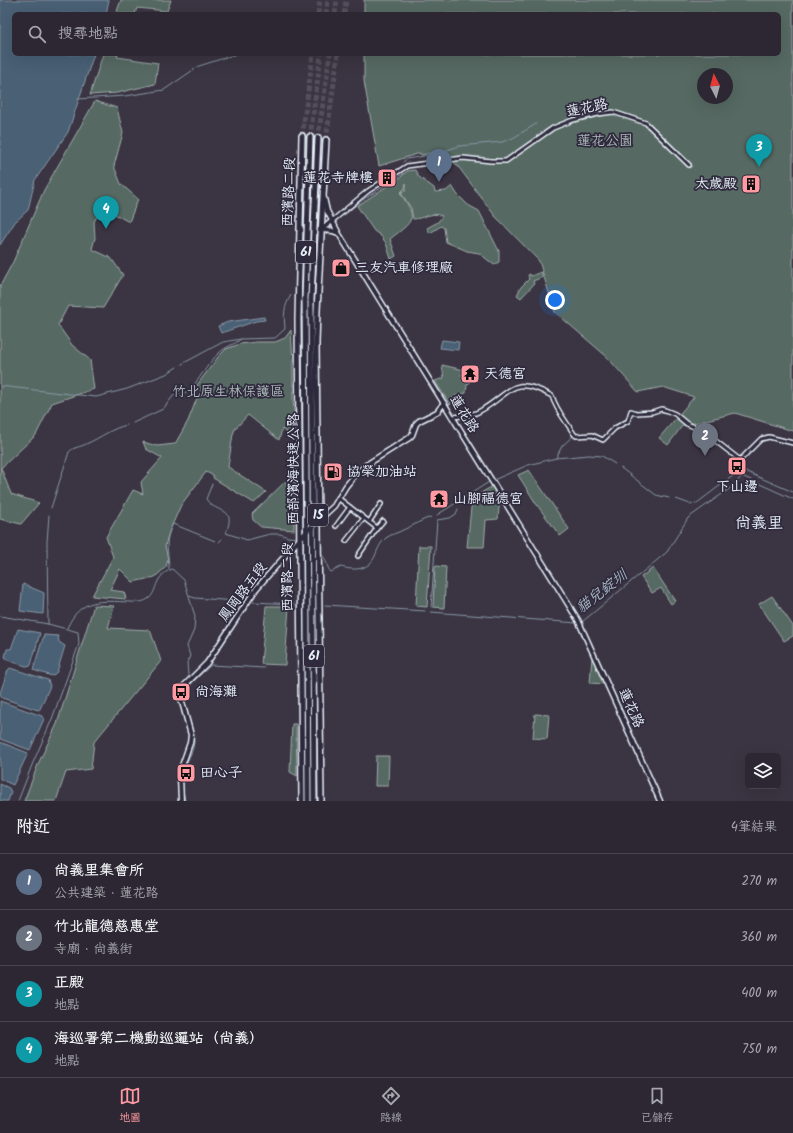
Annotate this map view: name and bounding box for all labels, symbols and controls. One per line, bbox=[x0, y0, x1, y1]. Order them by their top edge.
search box bbox=[12, 12, 781, 56]
text: 搜尋地點 bbox=[58, 22, 118, 46]
icon: search bbox=[26, 23, 48, 45]
north arrow bbox=[697, 68, 733, 104]
street label: 蓮花路 bbox=[564, 93, 610, 123]
park label: 蓮花公園 bbox=[577, 130, 633, 152]
pin: 3 bbox=[746, 134, 772, 167]
pin: 1 bbox=[426, 149, 452, 182]
street label: 西濱路二段 bbox=[277, 157, 301, 227]
place label: 蓮花寺牌樓 bbox=[303, 167, 373, 189]
building icon: 蓮花寺牌樓 bbox=[376, 167, 398, 189]
place label: 太歲殿 bbox=[695, 173, 737, 195]
building icon: 太歲殿 bbox=[740, 173, 762, 195]
pin: 4 bbox=[93, 196, 119, 229]
road number: 61 bbox=[296, 241, 316, 263]
shop icon: 三友汽車修理廠 bbox=[330, 257, 352, 279]
place label: 三友汽車修理廠 bbox=[355, 257, 453, 279]
your location bbox=[545, 290, 565, 310]
temple icon: 天德宮 bbox=[459, 363, 481, 385]
place label: 天德宮 bbox=[484, 363, 526, 385]
park label: 竹北原生林保護區 bbox=[172, 381, 284, 403]
street label: 蓮花路 bbox=[444, 390, 484, 438]
street label: 西部濱海快速公路 bbox=[283, 413, 305, 525]
pin: 2 bbox=[692, 423, 718, 456]
bus stop icon: 下山邊 bbox=[726, 455, 748, 477]
fuel station icon: 協榮加油站 bbox=[322, 461, 344, 483]
place label: 協榮加油站 bbox=[347, 461, 417, 483]
place label: 下山邊 bbox=[716, 476, 758, 498]
temple icon: 山腳福德宮 bbox=[428, 488, 450, 510]
place label: 山腳福德宮 bbox=[453, 488, 523, 510]
road number: 15 bbox=[308, 504, 328, 526]
district label: 尚義里 bbox=[735, 511, 783, 536]
street label: 西濱路二段 bbox=[277, 542, 299, 612]
street label: 鳳岡路五段 bbox=[213, 557, 273, 627]
water label: 貓兒錠圳 bbox=[571, 563, 635, 620]
road number: 61 bbox=[304, 645, 324, 667]
bus stop icon: 尚海灘 bbox=[170, 681, 192, 703]
place label: 尚海灘 bbox=[195, 681, 238, 703]
street label: 蓮花路 bbox=[612, 684, 650, 732]
map controls bbox=[745, 753, 781, 789]
button: layers bbox=[745, 753, 781, 789]
bus stop icon: 田心子 bbox=[175, 762, 197, 784]
place label: 田心子 bbox=[200, 762, 242, 784]
text: 附近 bbox=[16, 814, 50, 841]
text: 4筆結果 bbox=[731, 817, 777, 838]
text: 尚義里集會所 bbox=[54, 859, 144, 883]
text: 1 bbox=[27, 871, 31, 892]
text: 270 m bbox=[741, 871, 777, 892]
text: 公共建築 · 蓮花路 bbox=[54, 883, 159, 904]
text: 竹北龍德慈惠堂 bbox=[54, 915, 159, 939]
text: 2 bbox=[25, 927, 33, 948]
text: 360 m bbox=[740, 927, 777, 948]
text: 寺廟 · 尚義街 bbox=[54, 939, 133, 960]
text: 正殿 bbox=[54, 971, 84, 995]
text: 3 bbox=[25, 983, 33, 1004]
text: 400 m bbox=[741, 983, 777, 1004]
text: 地點 bbox=[54, 995, 80, 1016]
text: 海巡署第二機動巡邏站（尚義） bbox=[54, 1027, 264, 1051]
text: 4 bbox=[25, 1039, 33, 1060]
text: 750 m bbox=[742, 1039, 777, 1060]
text: 地點 bbox=[54, 1051, 80, 1072]
tab: 地圖 bbox=[119, 1085, 141, 1127]
tab: 路線 bbox=[380, 1085, 402, 1127]
tab: 已儲存 bbox=[641, 1085, 674, 1127]

